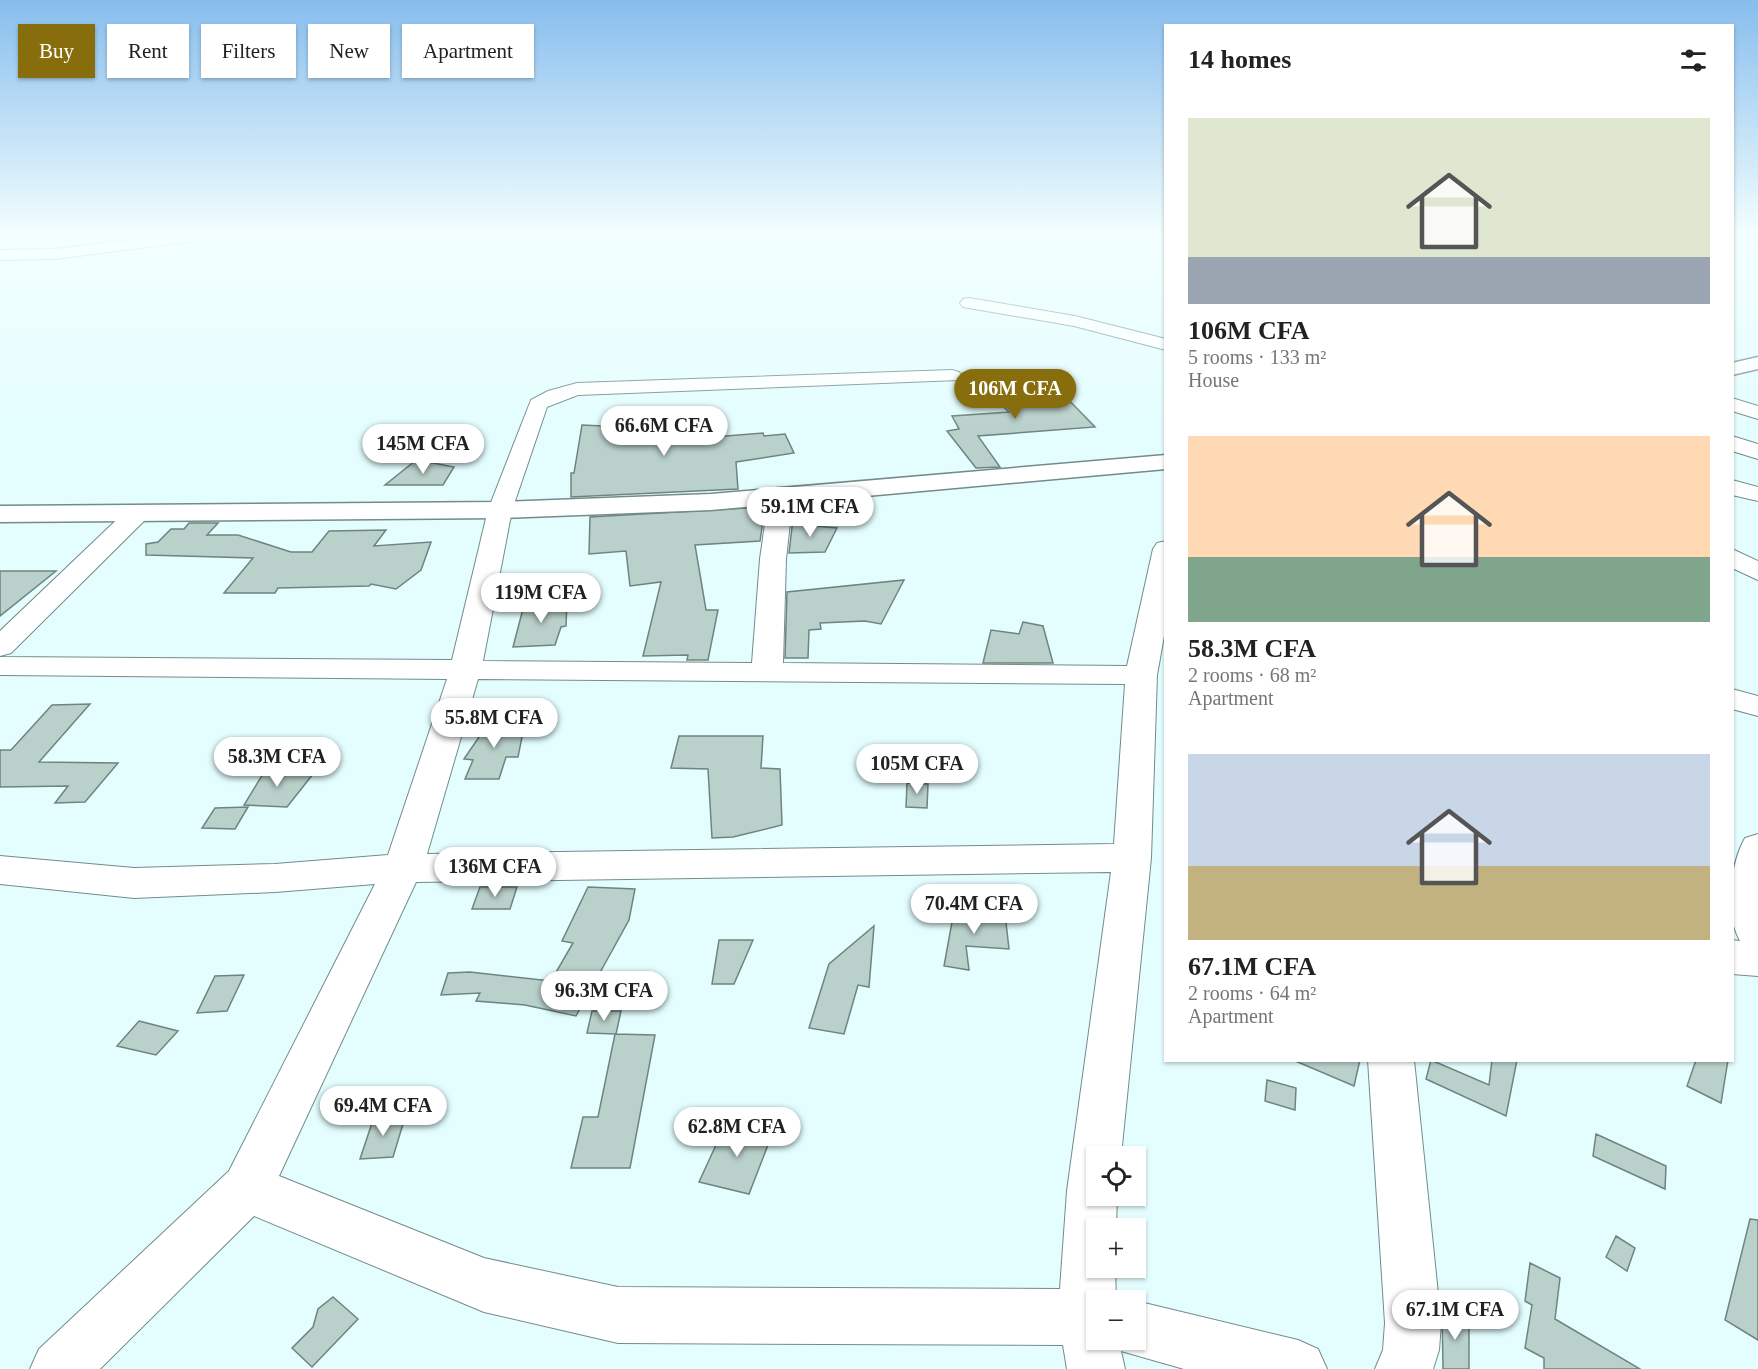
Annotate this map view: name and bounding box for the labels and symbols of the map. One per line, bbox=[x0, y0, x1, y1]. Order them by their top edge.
pin: 106M CFA bbox=[953, 369, 1077, 420]
pin: 66.6M CFA bbox=[595, 406, 733, 457]
pin: 145M CFA bbox=[361, 424, 485, 475]
pin: 59.1M CFA bbox=[741, 487, 879, 538]
pin: 119M CFA bbox=[479, 573, 603, 624]
pin: 55.8M CFA bbox=[425, 698, 563, 749]
pin: 58.3M CFA bbox=[208, 737, 346, 788]
pin: 105M CFA bbox=[855, 744, 979, 795]
pin: 136M CFA bbox=[433, 847, 557, 898]
pin: 70.4M CFA bbox=[905, 884, 1043, 935]
pin: 96.3M CFA bbox=[535, 971, 673, 1022]
pin: 69.4M CFA bbox=[314, 1086, 452, 1137]
pin: 62.8M CFA bbox=[668, 1107, 806, 1158]
pin: 67.1M CFA bbox=[1386, 1290, 1524, 1341]

